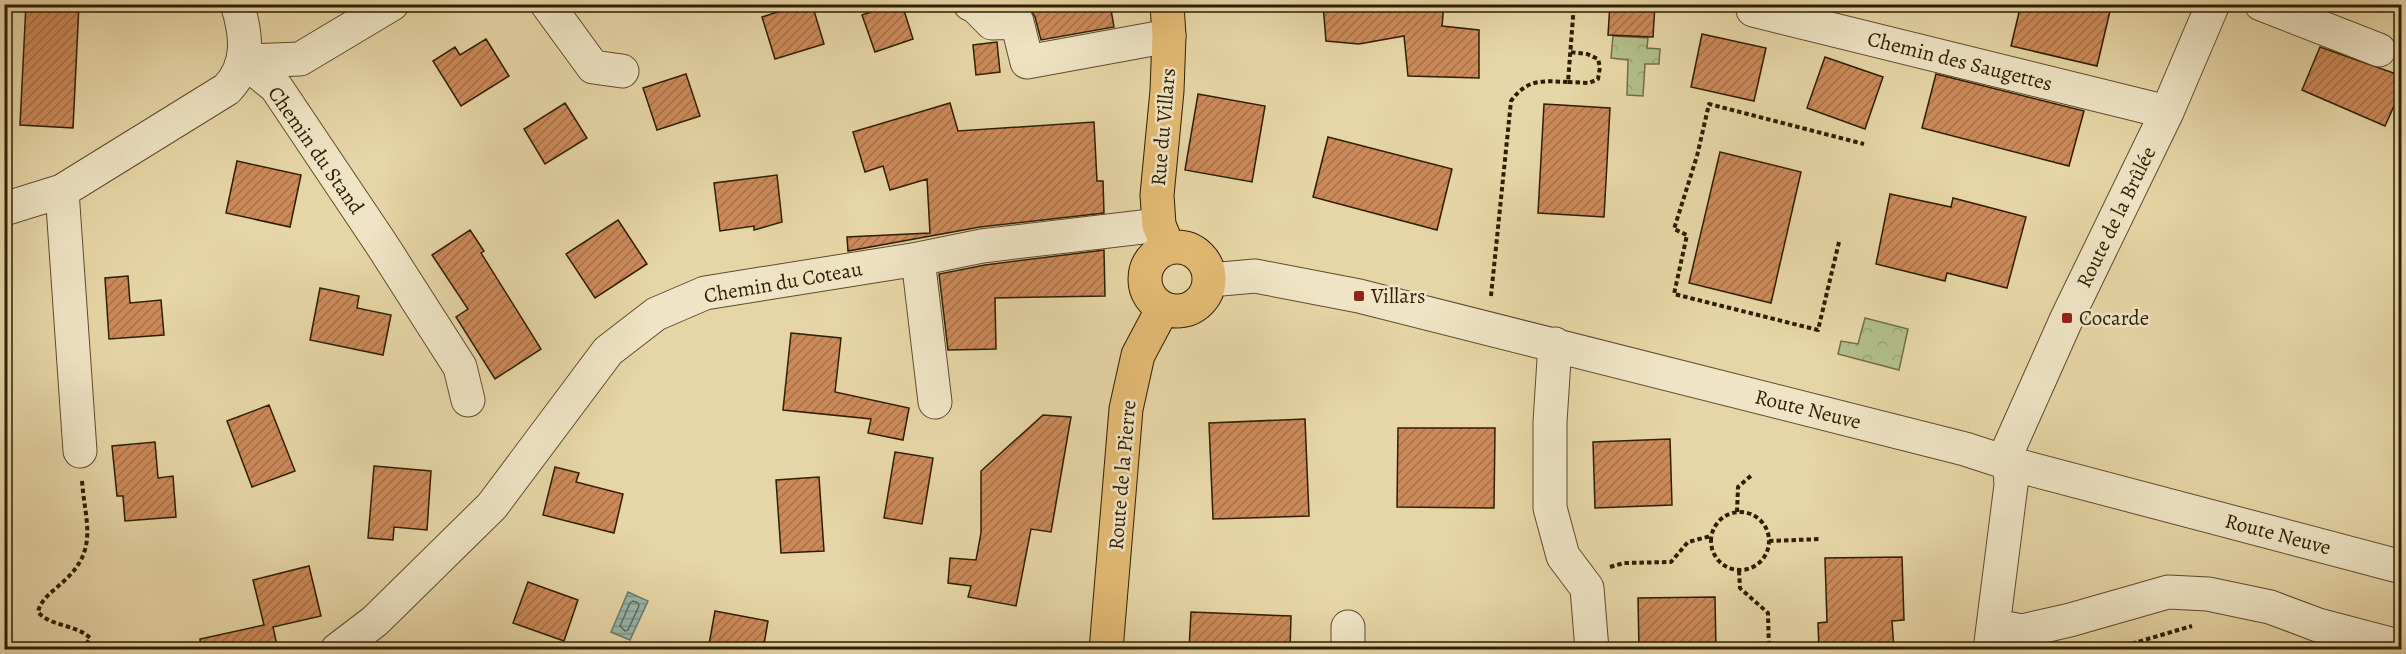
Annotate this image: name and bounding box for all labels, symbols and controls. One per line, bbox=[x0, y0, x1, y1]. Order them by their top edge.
street label: Chemin des Saugettes bbox=[1865, 24, 2055, 98]
street label: Rue du Villars bbox=[1144, 67, 1182, 187]
street label: Chemin du Stand bbox=[261, 80, 371, 220]
street label: Route de la Brûlée bbox=[2070, 142, 2162, 292]
street label: Chemin du Coteau bbox=[702, 254, 865, 310]
place label: Villars bbox=[1370, 282, 1425, 310]
marker: Villars bbox=[1352, 289, 1366, 303]
place label: Cocarde bbox=[2079, 304, 2149, 332]
marker: Cocarde bbox=[2060, 311, 2074, 325]
street label: Route Neuve bbox=[1752, 382, 1864, 436]
street label: Route de la Pierre bbox=[1101, 399, 1143, 551]
street label: Route Neuve bbox=[2222, 506, 2334, 562]

